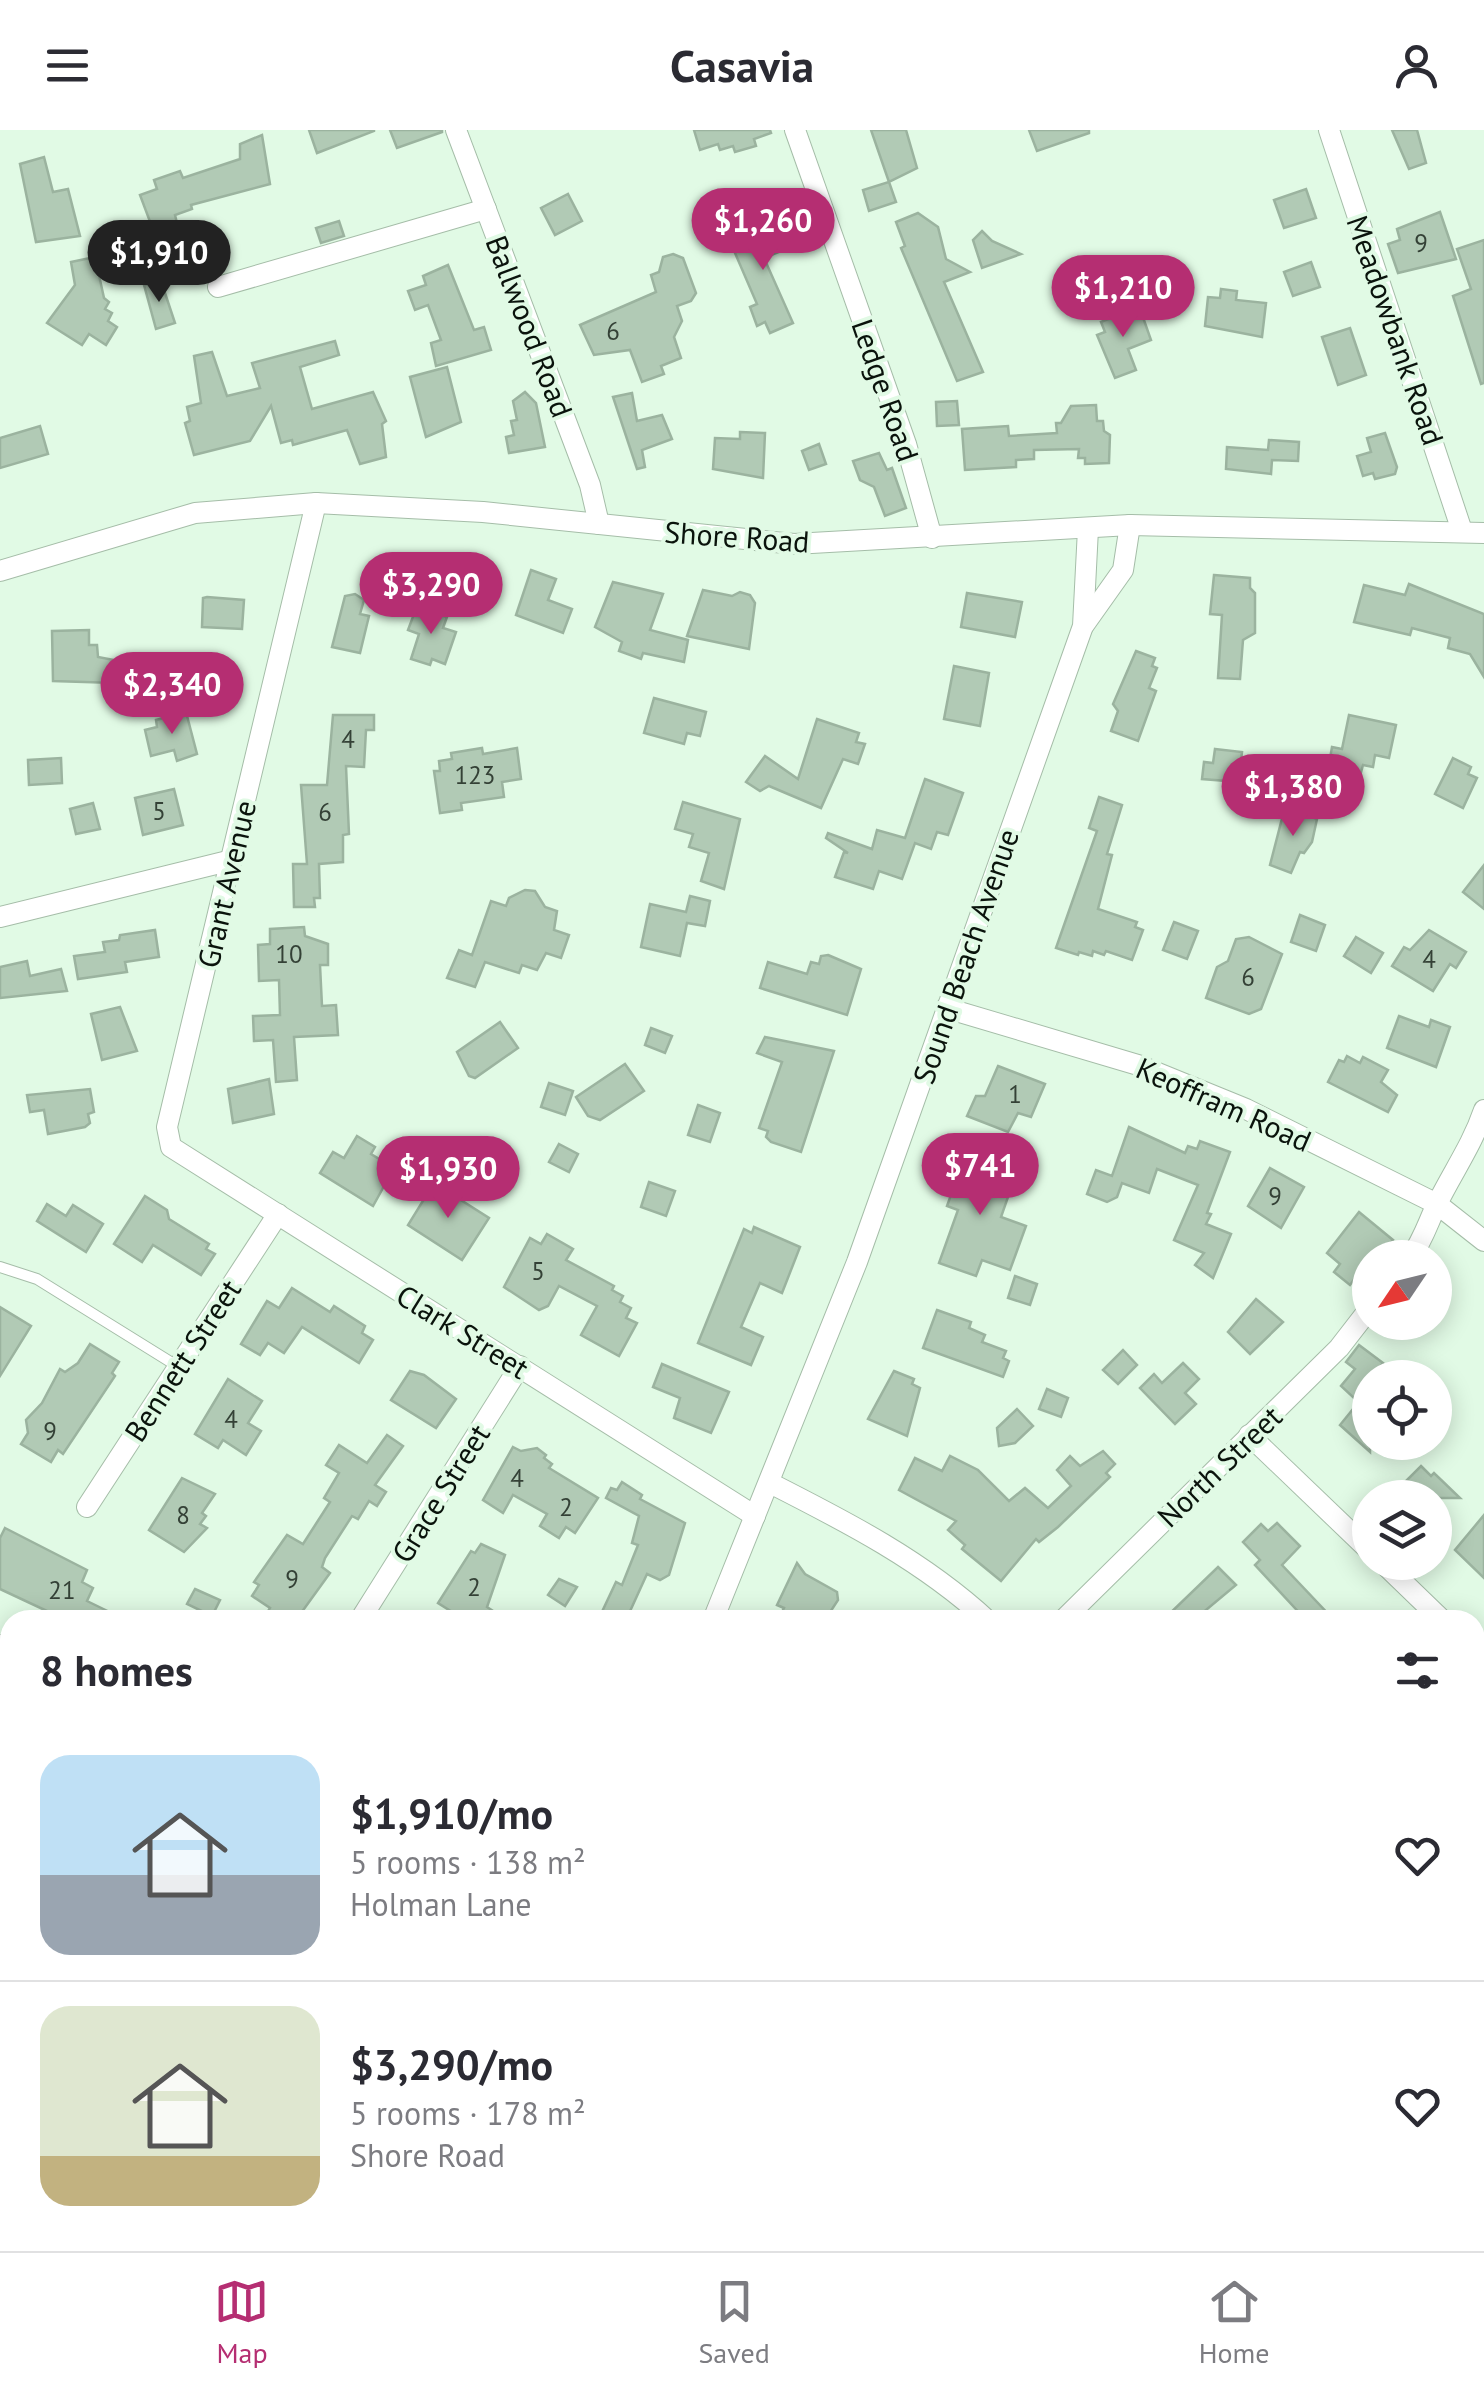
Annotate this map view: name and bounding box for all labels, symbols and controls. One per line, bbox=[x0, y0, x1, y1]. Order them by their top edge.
text: Casavia bbox=[670, 36, 814, 94]
icon: menu bbox=[40, 38, 95, 93]
icon: person bbox=[1389, 38, 1444, 93]
pin: $1,260 bbox=[682, 188, 844, 273]
text: $1,260 bbox=[714, 199, 812, 241]
street label: Meadowbank Road bbox=[1338, 210, 1454, 450]
pin: $1,910 bbox=[78, 220, 240, 305]
house number: 9 bbox=[1414, 227, 1428, 259]
street label: Ballwood Road bbox=[477, 230, 583, 422]
text: $1,910 bbox=[110, 231, 208, 273]
pin: $1,210 bbox=[1042, 255, 1204, 340]
text: $1,210 bbox=[1074, 266, 1172, 308]
street label: Ledge Road bbox=[843, 314, 929, 466]
house number: 6 bbox=[606, 315, 620, 347]
street label: Shore Road bbox=[663, 511, 811, 561]
pin: $3,290 bbox=[350, 552, 512, 637]
text: $3,290 bbox=[382, 563, 480, 605]
pin: $2,340 bbox=[91, 652, 253, 737]
text: $2,340 bbox=[123, 663, 221, 705]
house number: 4 bbox=[341, 723, 355, 755]
pin: $1,380 bbox=[1212, 754, 1374, 839]
house number: 123 bbox=[455, 759, 495, 791]
text: $1,380 bbox=[1244, 765, 1342, 807]
house number: 5 bbox=[152, 795, 166, 827]
street label: Grant Avenue bbox=[188, 796, 264, 972]
house number: 6 bbox=[318, 796, 332, 828]
street label: Sound Beach Avenue bbox=[903, 823, 1027, 1089]
house number: 10 bbox=[275, 938, 303, 970]
house number: 4 bbox=[1422, 943, 1436, 975]
house number: 6 bbox=[1241, 961, 1255, 993]
street label: Keoffram Road bbox=[1130, 1048, 1318, 1160]
house number: 1 bbox=[1008, 1078, 1022, 1110]
pin: $741 bbox=[921, 1133, 1039, 1218]
pin: $1,930 bbox=[367, 1136, 529, 1221]
text: $741 bbox=[944, 1144, 1016, 1186]
text: $1,930 bbox=[399, 1147, 497, 1189]
house number: 9 bbox=[1268, 1180, 1282, 1212]
north arrow bbox=[1352, 1240, 1452, 1340]
map controls bbox=[1352, 1240, 1452, 1580]
house number: 5 bbox=[531, 1255, 545, 1287]
street label: Bennett Street bbox=[115, 1271, 249, 1449]
street label: Clark Street bbox=[389, 1275, 537, 1387]
button: locate bbox=[1352, 1360, 1452, 1460]
street label: North Street bbox=[1148, 1397, 1290, 1535]
house number: 4 bbox=[224, 1403, 238, 1435]
house number: 9 bbox=[43, 1415, 57, 1447]
street label: Grace Street bbox=[382, 1416, 498, 1570]
house number: 4 bbox=[510, 1462, 524, 1494]
button: layers bbox=[1352, 1480, 1452, 1580]
house number: 2 bbox=[559, 1491, 573, 1523]
house number: 8 bbox=[176, 1499, 190, 1531]
house number: 9 bbox=[285, 1563, 299, 1595]
house number: 2 bbox=[467, 1571, 481, 1603]
house number: 21 bbox=[48, 1574, 76, 1606]
text: 8 homes bbox=[40, 1643, 193, 1698]
icon: filters bbox=[1390, 1643, 1445, 1698]
text: $1,910/mo bbox=[350, 1786, 553, 1841]
icon: home bbox=[120, 1795, 240, 1915]
icon: heart bbox=[1390, 1828, 1445, 1883]
text: 5 rooms · 138 m² bbox=[350, 1841, 586, 1883]
text: Holman Lane bbox=[350, 1883, 531, 1925]
text: $3,290/mo bbox=[350, 2037, 553, 2092]
icon: home bbox=[120, 2046, 240, 2166]
icon: heart bbox=[1390, 2079, 1445, 2134]
text: 5 rooms · 178 m² bbox=[350, 2092, 586, 2134]
text: Shore Road bbox=[350, 2134, 505, 2176]
tab: Map bbox=[214, 2274, 269, 2371]
tab: Saved bbox=[698, 2274, 770, 2371]
tab: Home bbox=[1199, 2274, 1269, 2371]

